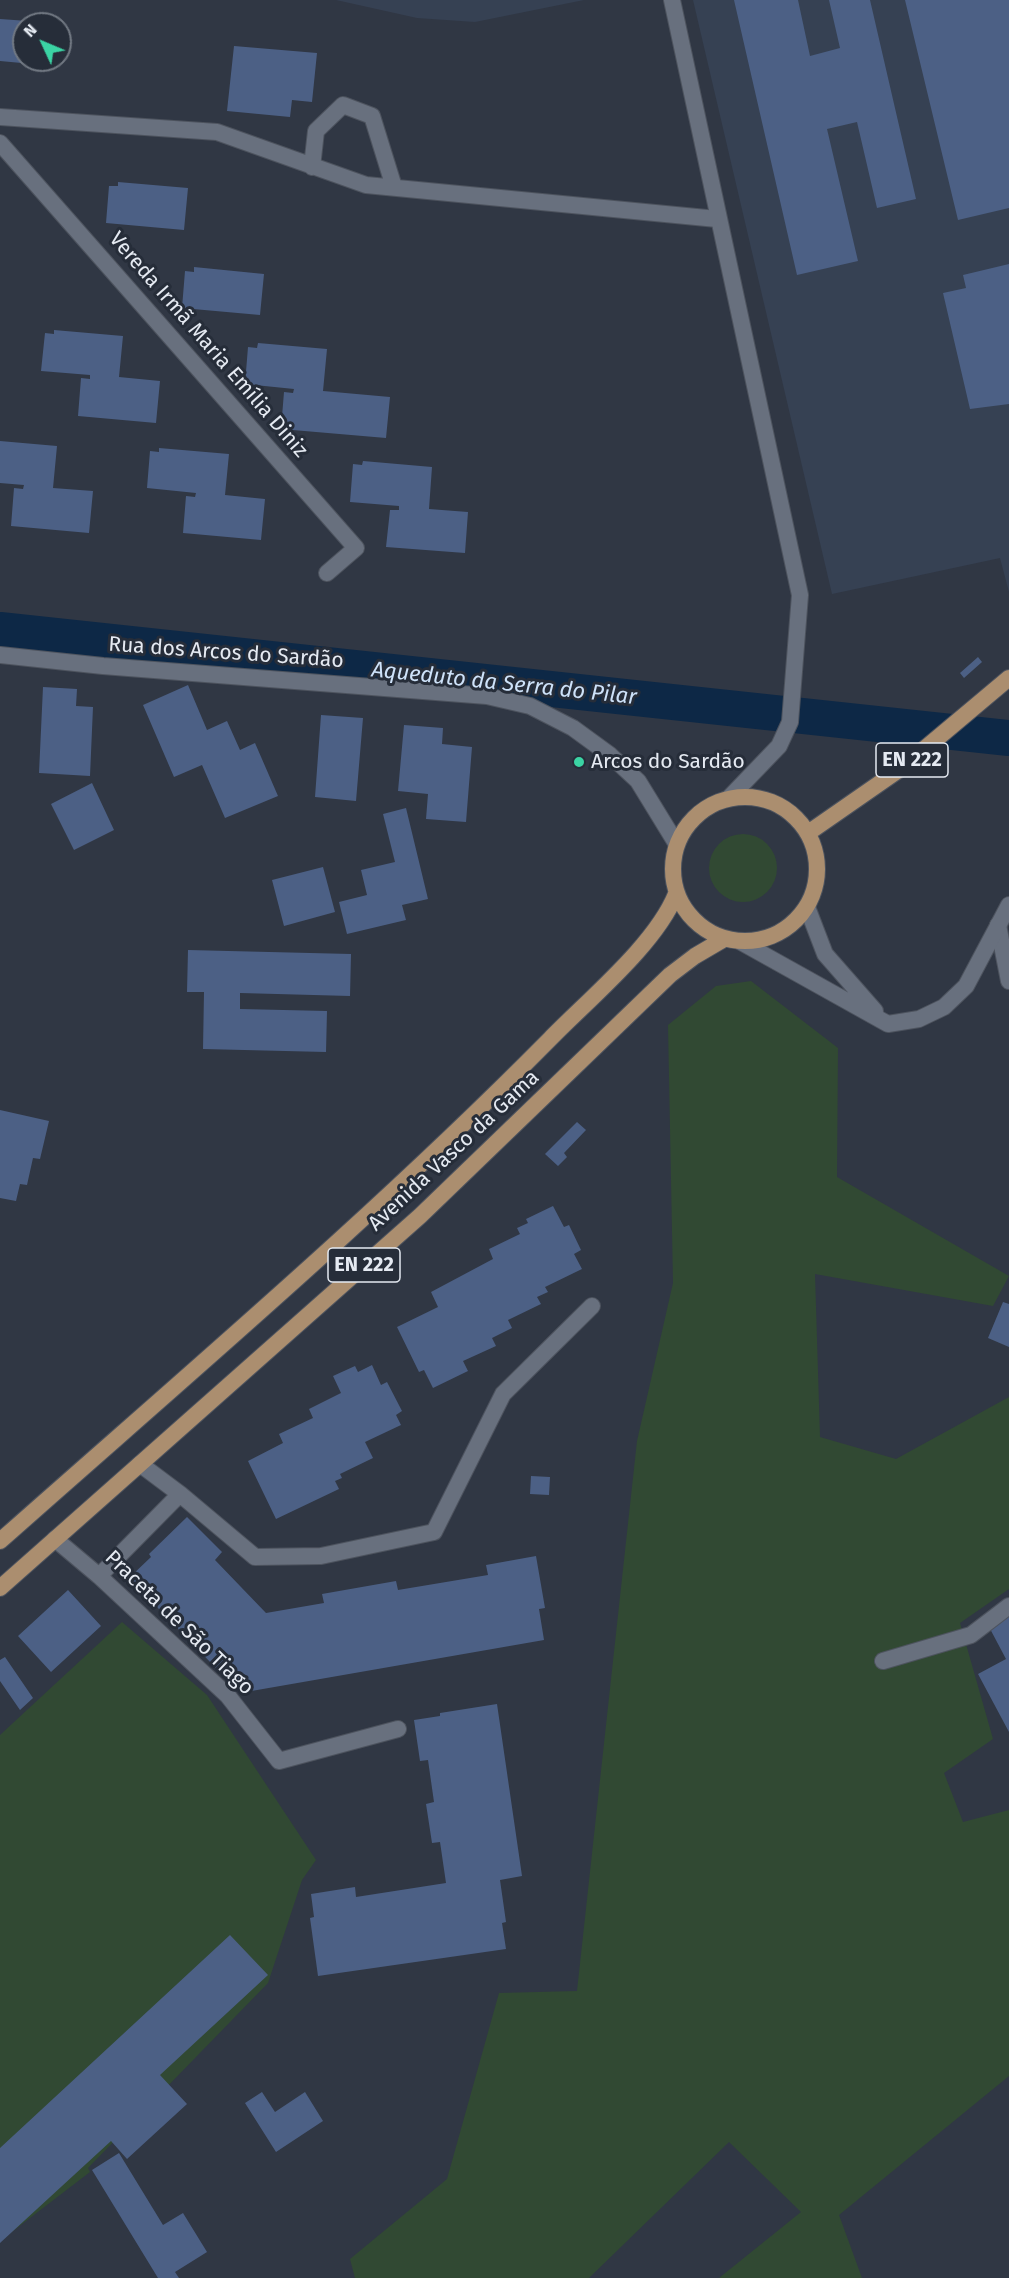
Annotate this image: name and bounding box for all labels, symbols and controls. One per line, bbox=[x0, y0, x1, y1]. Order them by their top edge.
north arrow bbox=[12, 12, 72, 72]
text: N bbox=[20, 20, 41, 41]
street label: Vereda Irmã Maria Emília Diniz bbox=[103, 227, 313, 463]
street label: Rua dos Arcos do Sardão bbox=[107, 632, 345, 674]
water label: Aqueduto da Serra do Pilar bbox=[370, 657, 638, 711]
road number: EN 222 bbox=[876, 743, 948, 777]
place label: Arcos do Sardão bbox=[591, 749, 745, 775]
marker: Arcos do Sardão bbox=[572, 755, 586, 769]
street label: Avenida Vasco da Gama bbox=[363, 1065, 545, 1237]
road number: EN 222 bbox=[328, 1248, 400, 1282]
street label: Praceta de São Tiago bbox=[99, 1545, 259, 1701]

